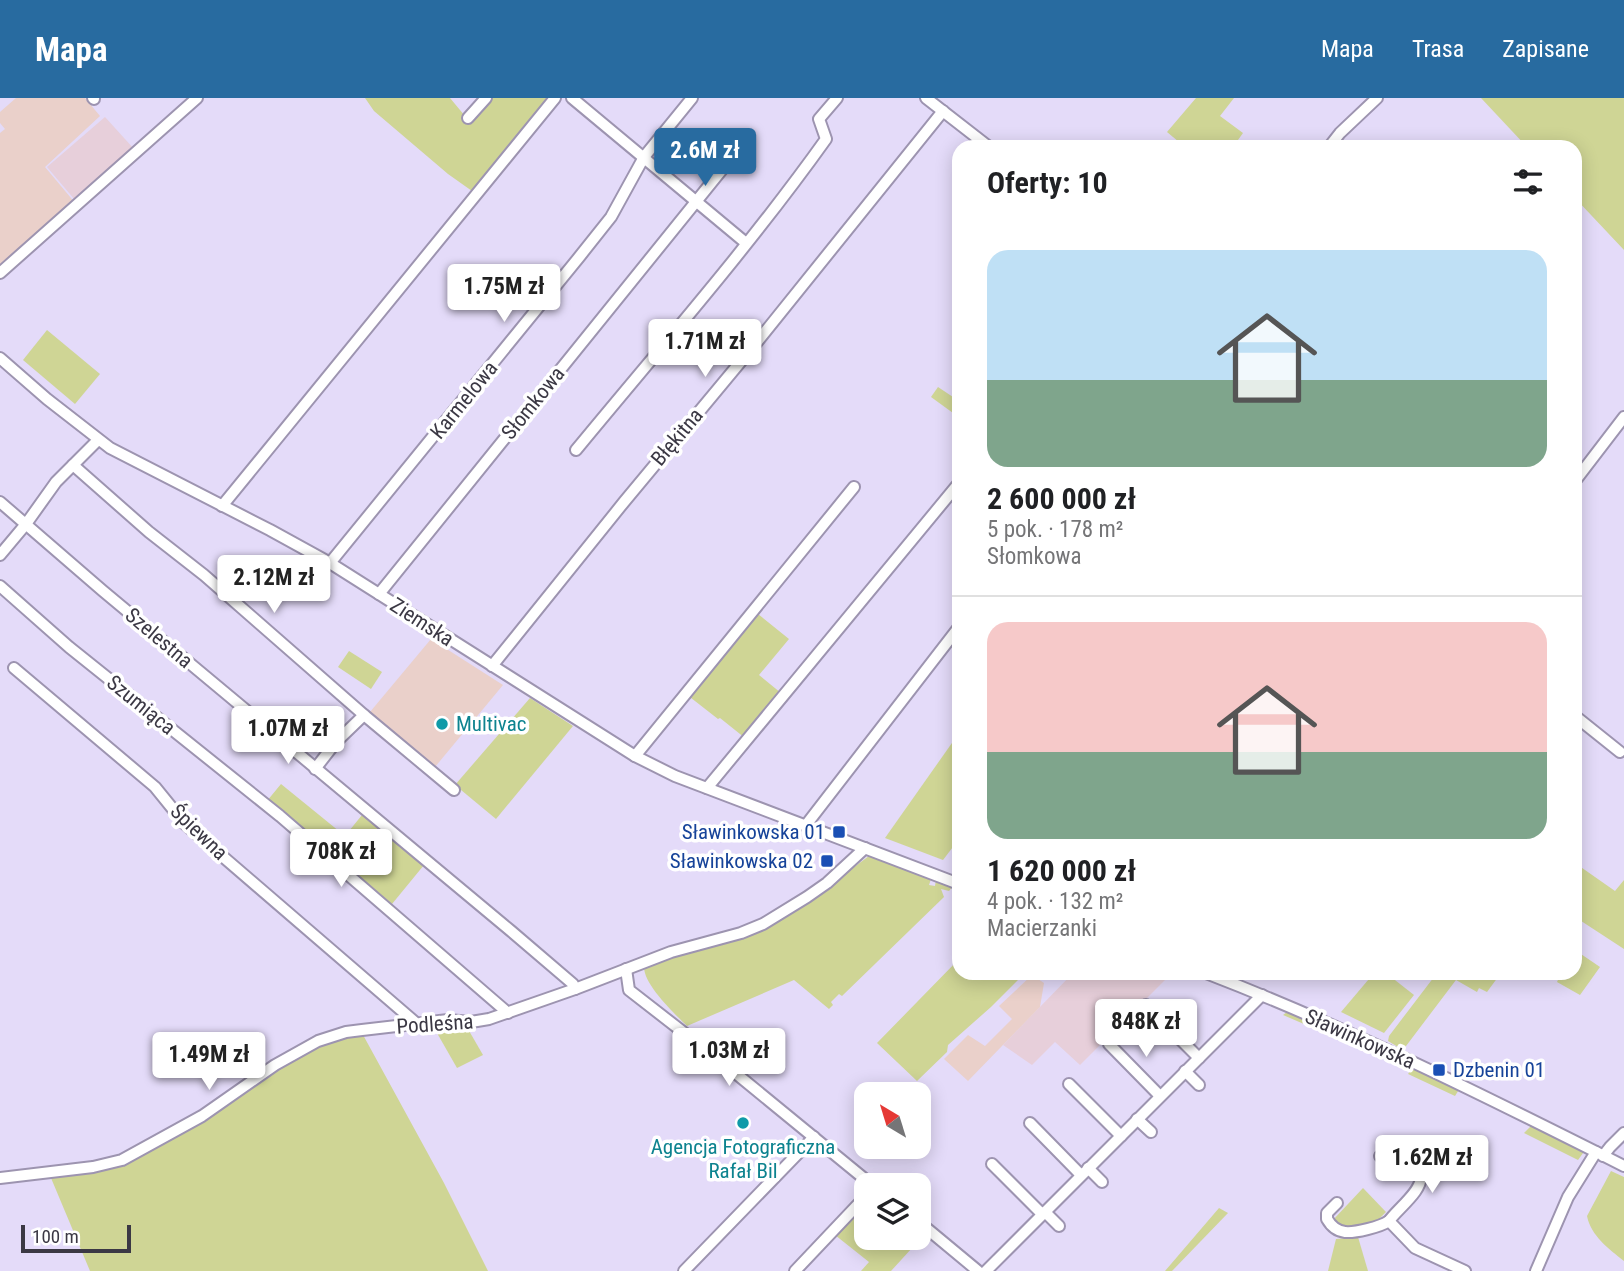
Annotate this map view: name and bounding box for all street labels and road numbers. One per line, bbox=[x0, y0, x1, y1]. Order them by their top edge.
street label: Karmelowa bbox=[426, 356, 502, 444]
street label: Słomkowa bbox=[497, 362, 569, 444]
street label: Błękitna bbox=[646, 404, 708, 470]
street label: Ziemska bbox=[386, 593, 458, 651]
street label: Szelestna bbox=[120, 603, 198, 673]
street label: Szumiąca bbox=[102, 670, 180, 740]
street label: Śpiewna bbox=[166, 799, 232, 865]
street label: Sławinkowska bbox=[1301, 1004, 1419, 1074]
street label: Podleśna bbox=[396, 1009, 474, 1039]

